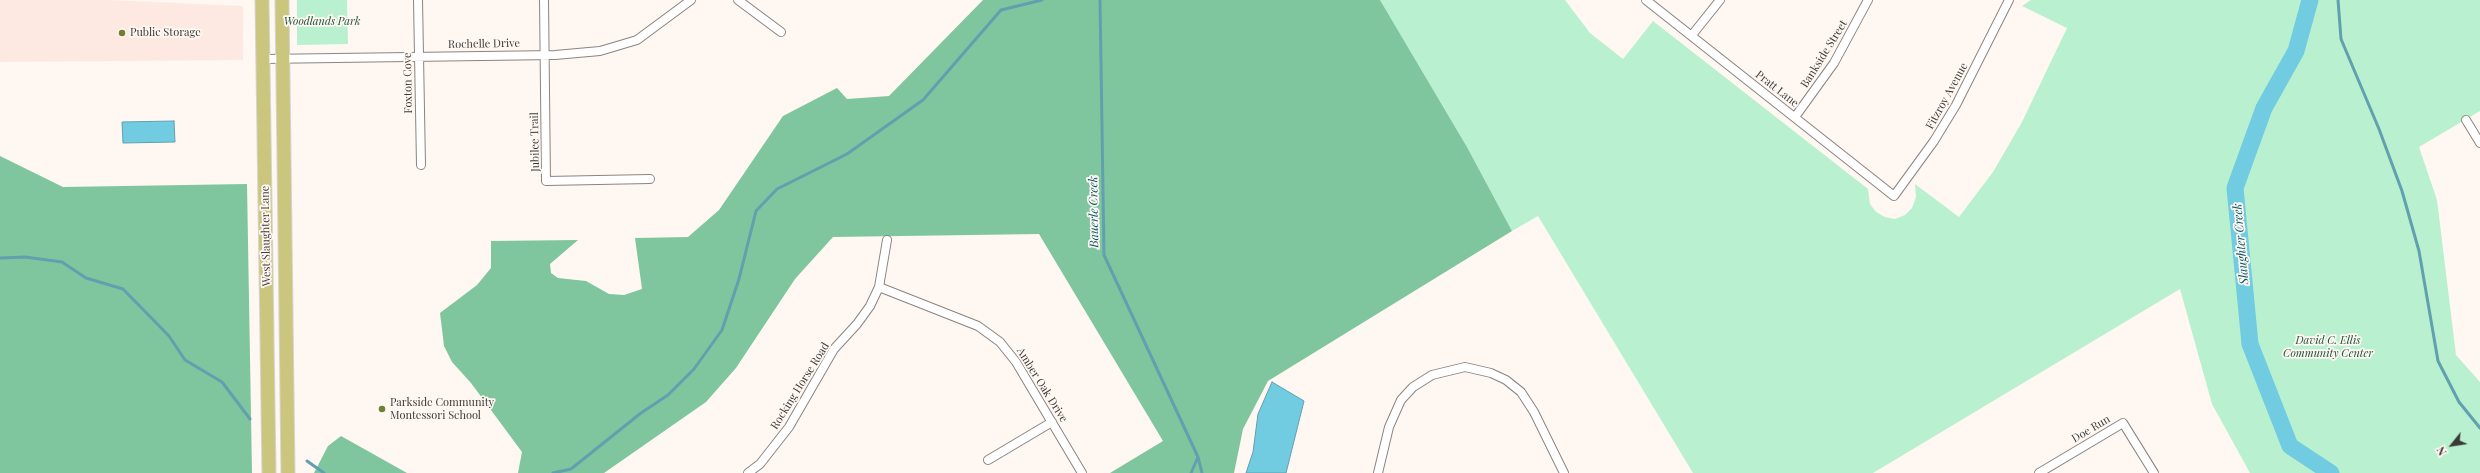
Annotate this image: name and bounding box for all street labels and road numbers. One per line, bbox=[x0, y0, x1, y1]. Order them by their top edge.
street label: Bankside Street bbox=[1798, 18, 1850, 90]
street label: Rochelle Drive bbox=[448, 37, 520, 51]
street label: Foxton Cove bbox=[401, 52, 415, 114]
street label: Fitzroy Avenue bbox=[1923, 61, 1971, 131]
street label: Pratt Lane bbox=[1753, 68, 1801, 110]
street label: Jubilee Trail bbox=[528, 112, 542, 172]
street label: West Slaughter Lane bbox=[259, 186, 273, 286]
street label: Rocking Horse Road bbox=[768, 340, 832, 432]
street label: Amber Oak Drive bbox=[1014, 345, 1070, 425]
street label: Doe Run bbox=[2069, 412, 2113, 446]

